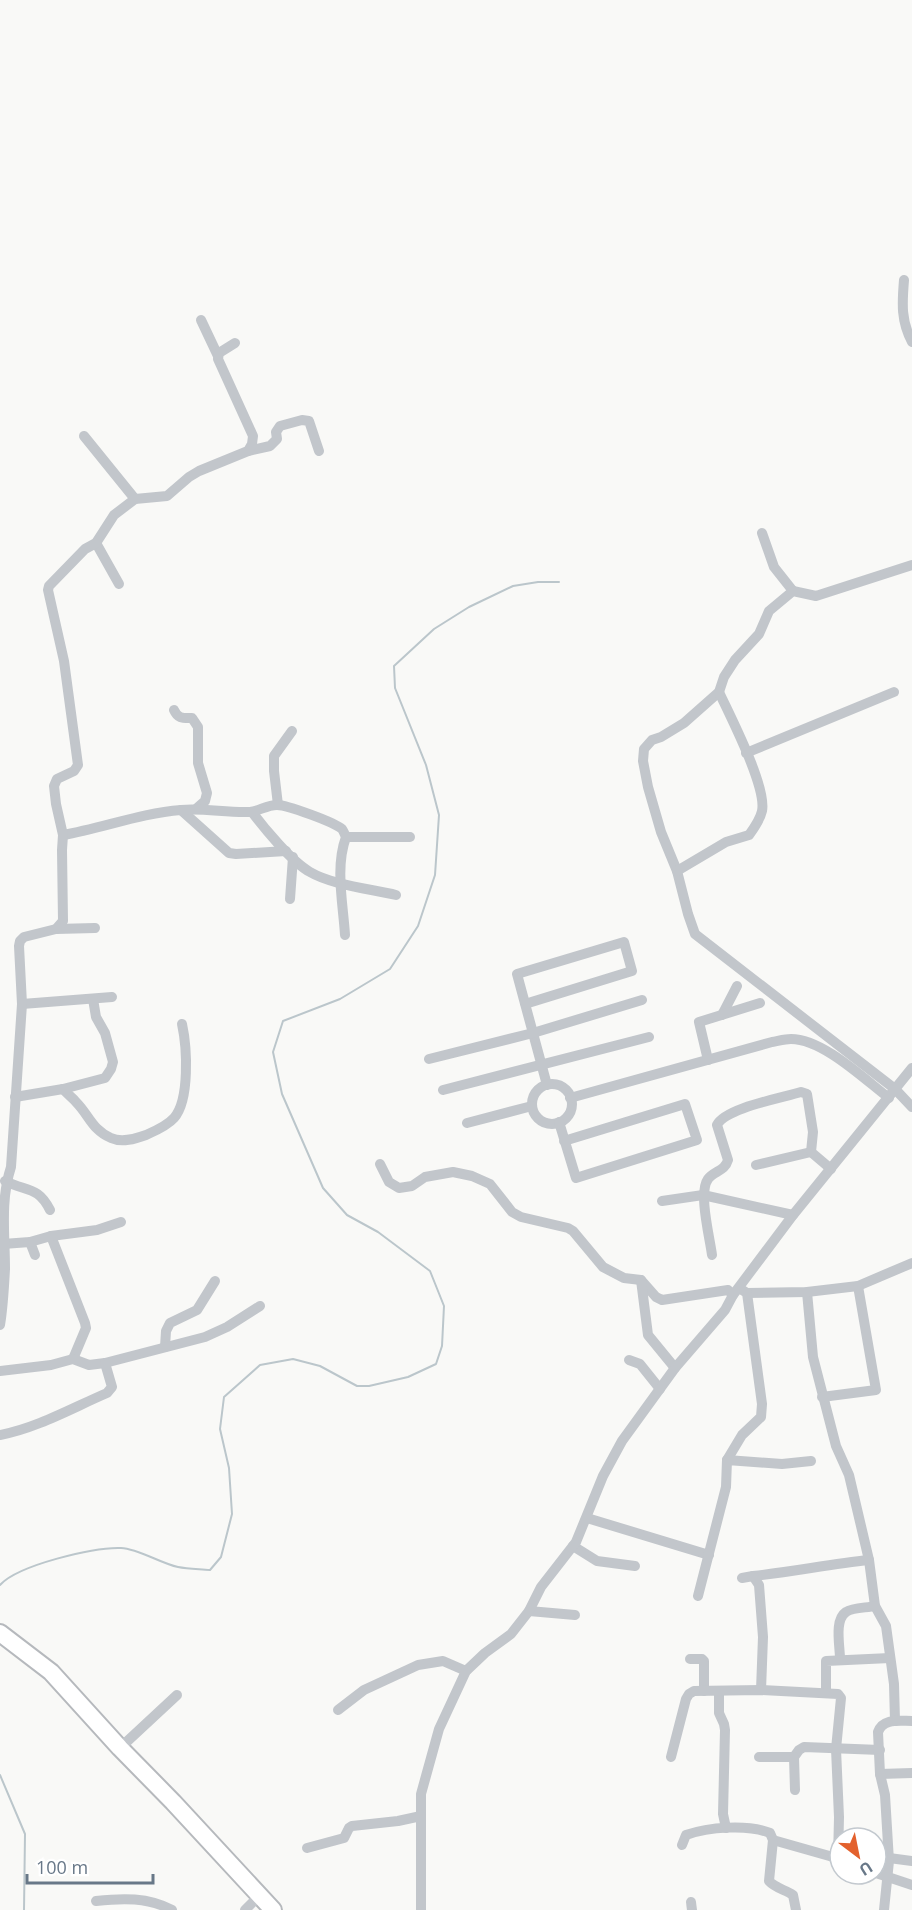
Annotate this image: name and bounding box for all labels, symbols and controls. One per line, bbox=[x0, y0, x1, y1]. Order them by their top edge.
north arrow bbox=[828, 1826, 888, 1886]
scale bar bbox=[27, 1847, 153, 1885]
text: 100 m bbox=[36, 1855, 88, 1879]
text: U bbox=[855, 1856, 877, 1881]

